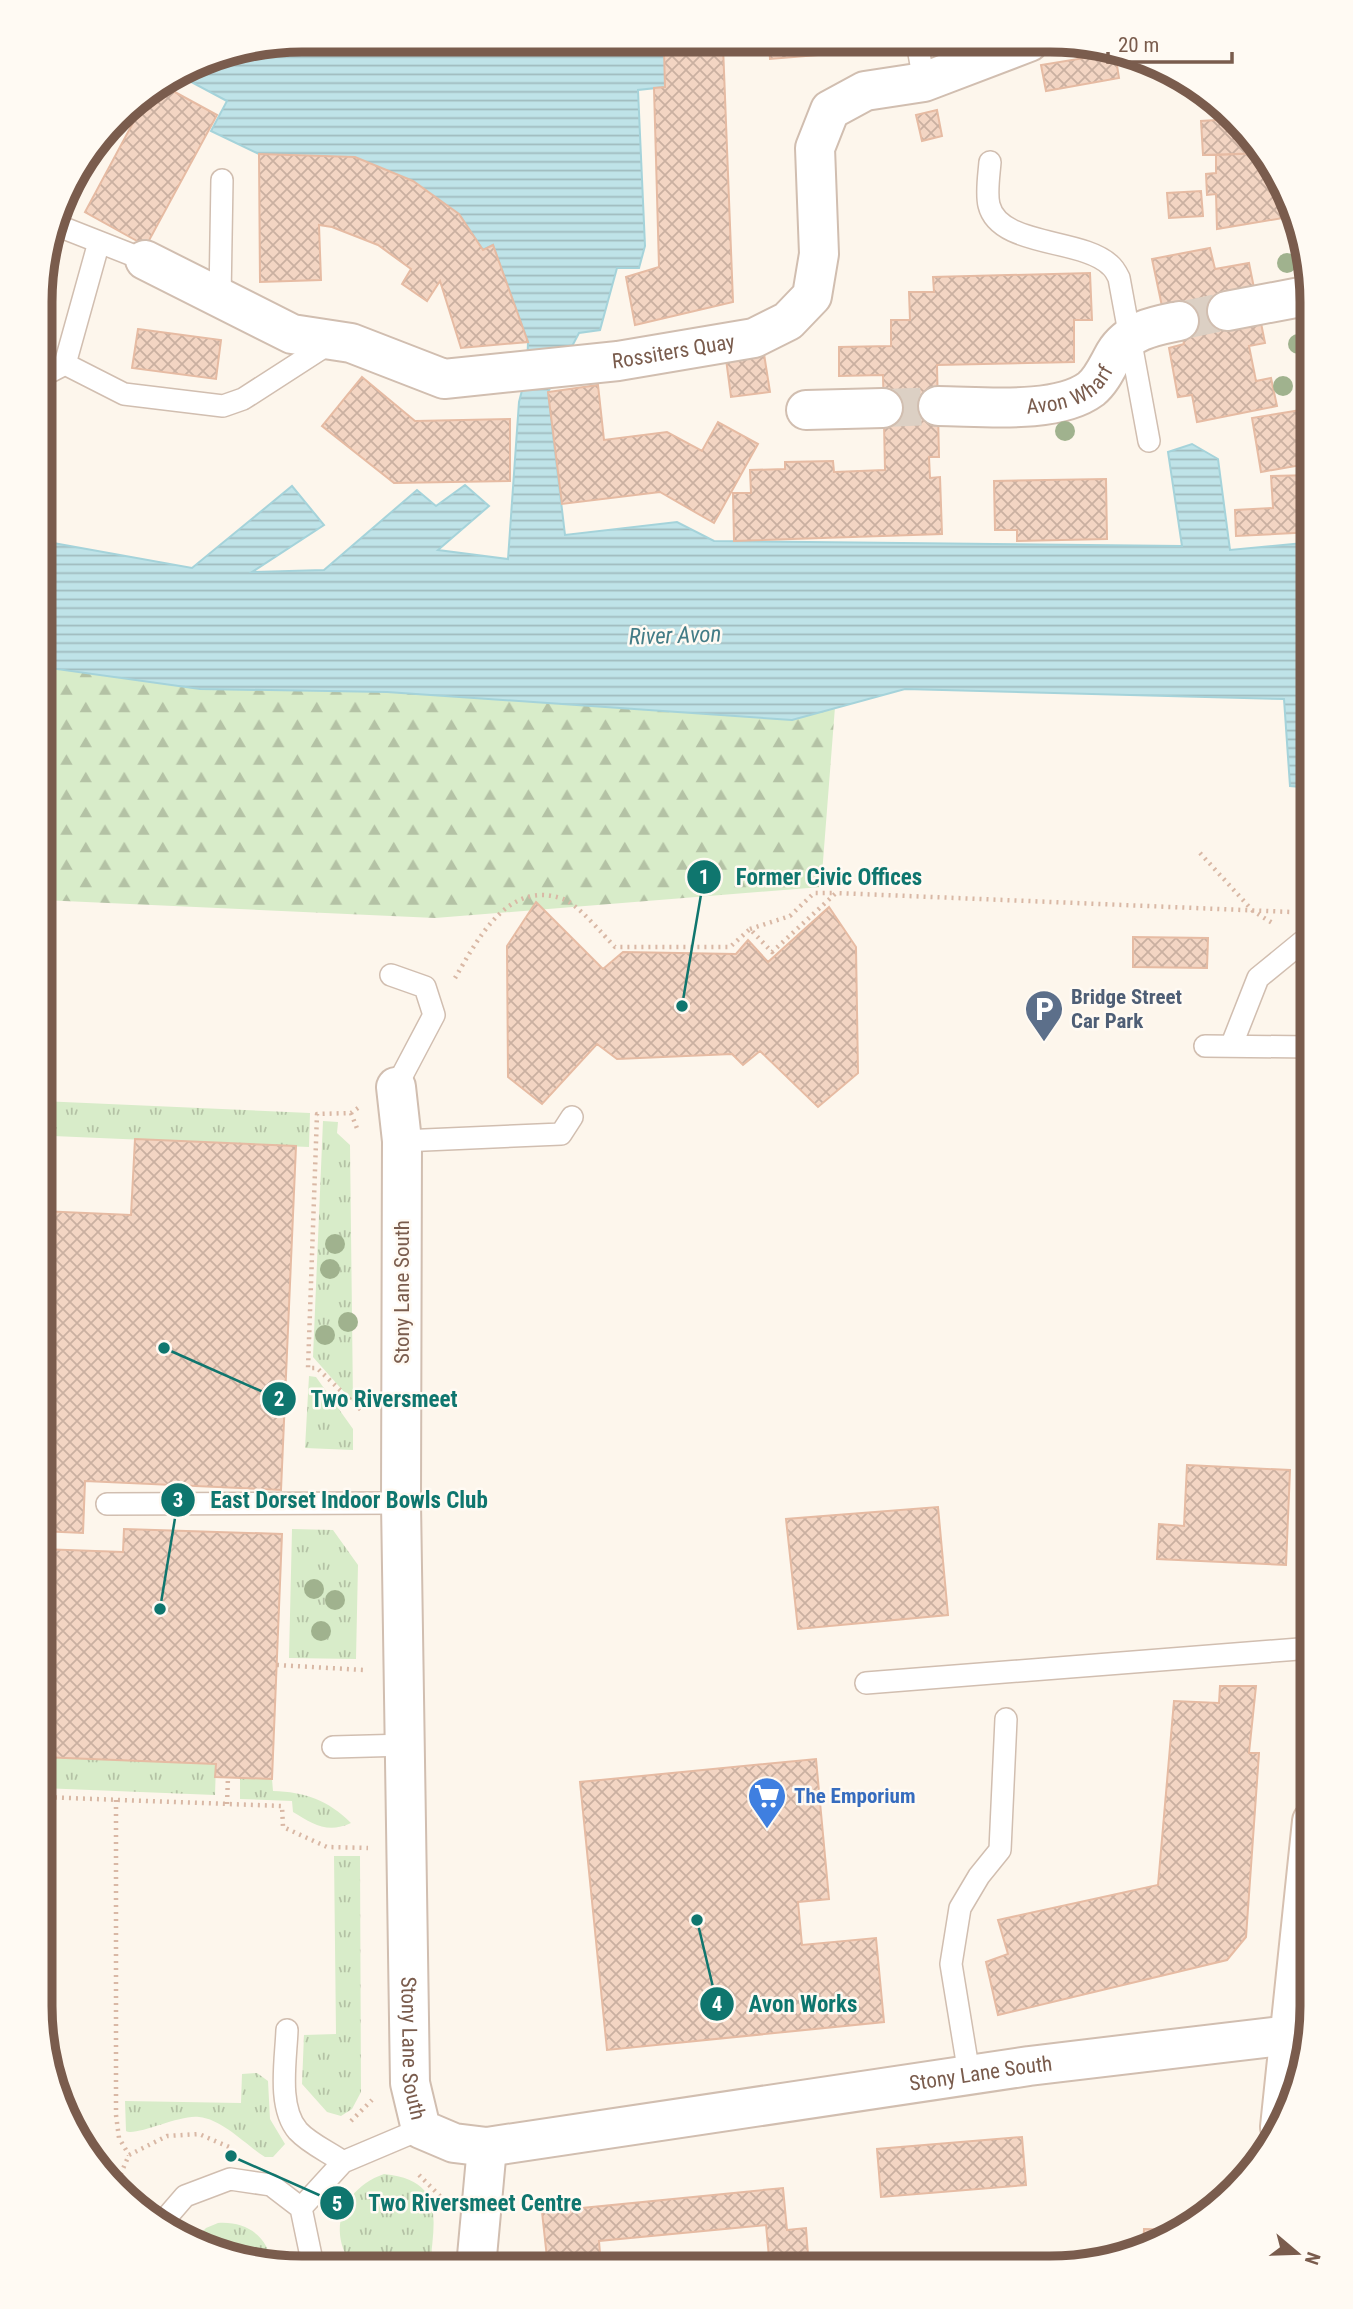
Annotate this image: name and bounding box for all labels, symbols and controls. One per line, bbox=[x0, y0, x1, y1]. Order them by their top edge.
scale bar bbox=[1108, 21, 1232, 65]
text: 20 m bbox=[1118, 33, 1159, 57]
street label: Rossiters Quay bbox=[611, 329, 737, 374]
street label: Avon Wharf bbox=[1025, 361, 1118, 419]
water label: River Avon bbox=[628, 620, 722, 651]
callout: Former Civic Offices bbox=[686, 855, 936, 899]
text: Former Civic Offices bbox=[736, 864, 922, 891]
text: 1 bbox=[699, 865, 709, 889]
place label: Bridge Street Car Park bbox=[1071, 985, 1182, 1033]
parking icon: Bridge Street Car Park bbox=[1023, 988, 1065, 1043]
street label: Stony Lane South bbox=[390, 1220, 414, 1364]
callout: Two Riversmeet bbox=[262, 1377, 472, 1421]
text: Two Riversmeet bbox=[310, 1386, 458, 1413]
text: 2 bbox=[274, 1387, 284, 1411]
callout: East Dorset Indoor Bowls Club bbox=[161, 1478, 501, 1522]
text: East Dorset Indoor Bowls Club bbox=[210, 1487, 488, 1514]
text: 3 bbox=[173, 1488, 183, 1512]
supermarket icon: The Emporium bbox=[746, 1775, 788, 1830]
place label: The Emporium bbox=[794, 1784, 916, 1808]
street label: Stony Lane South bbox=[396, 1976, 430, 2122]
callout: Avon Works bbox=[699, 1982, 871, 2026]
text: Avon Works bbox=[749, 1991, 857, 2018]
text: 4 bbox=[712, 1992, 722, 2016]
street label: Stony Lane South bbox=[908, 2051, 1053, 2096]
callout: Two Riversmeet Centre bbox=[320, 2181, 596, 2225]
text: Two Riversmeet Centre bbox=[368, 2190, 582, 2217]
text: 5 bbox=[332, 2192, 342, 2216]
north arrow bbox=[1262, 2218, 1332, 2288]
text: N bbox=[1300, 2249, 1325, 2268]

